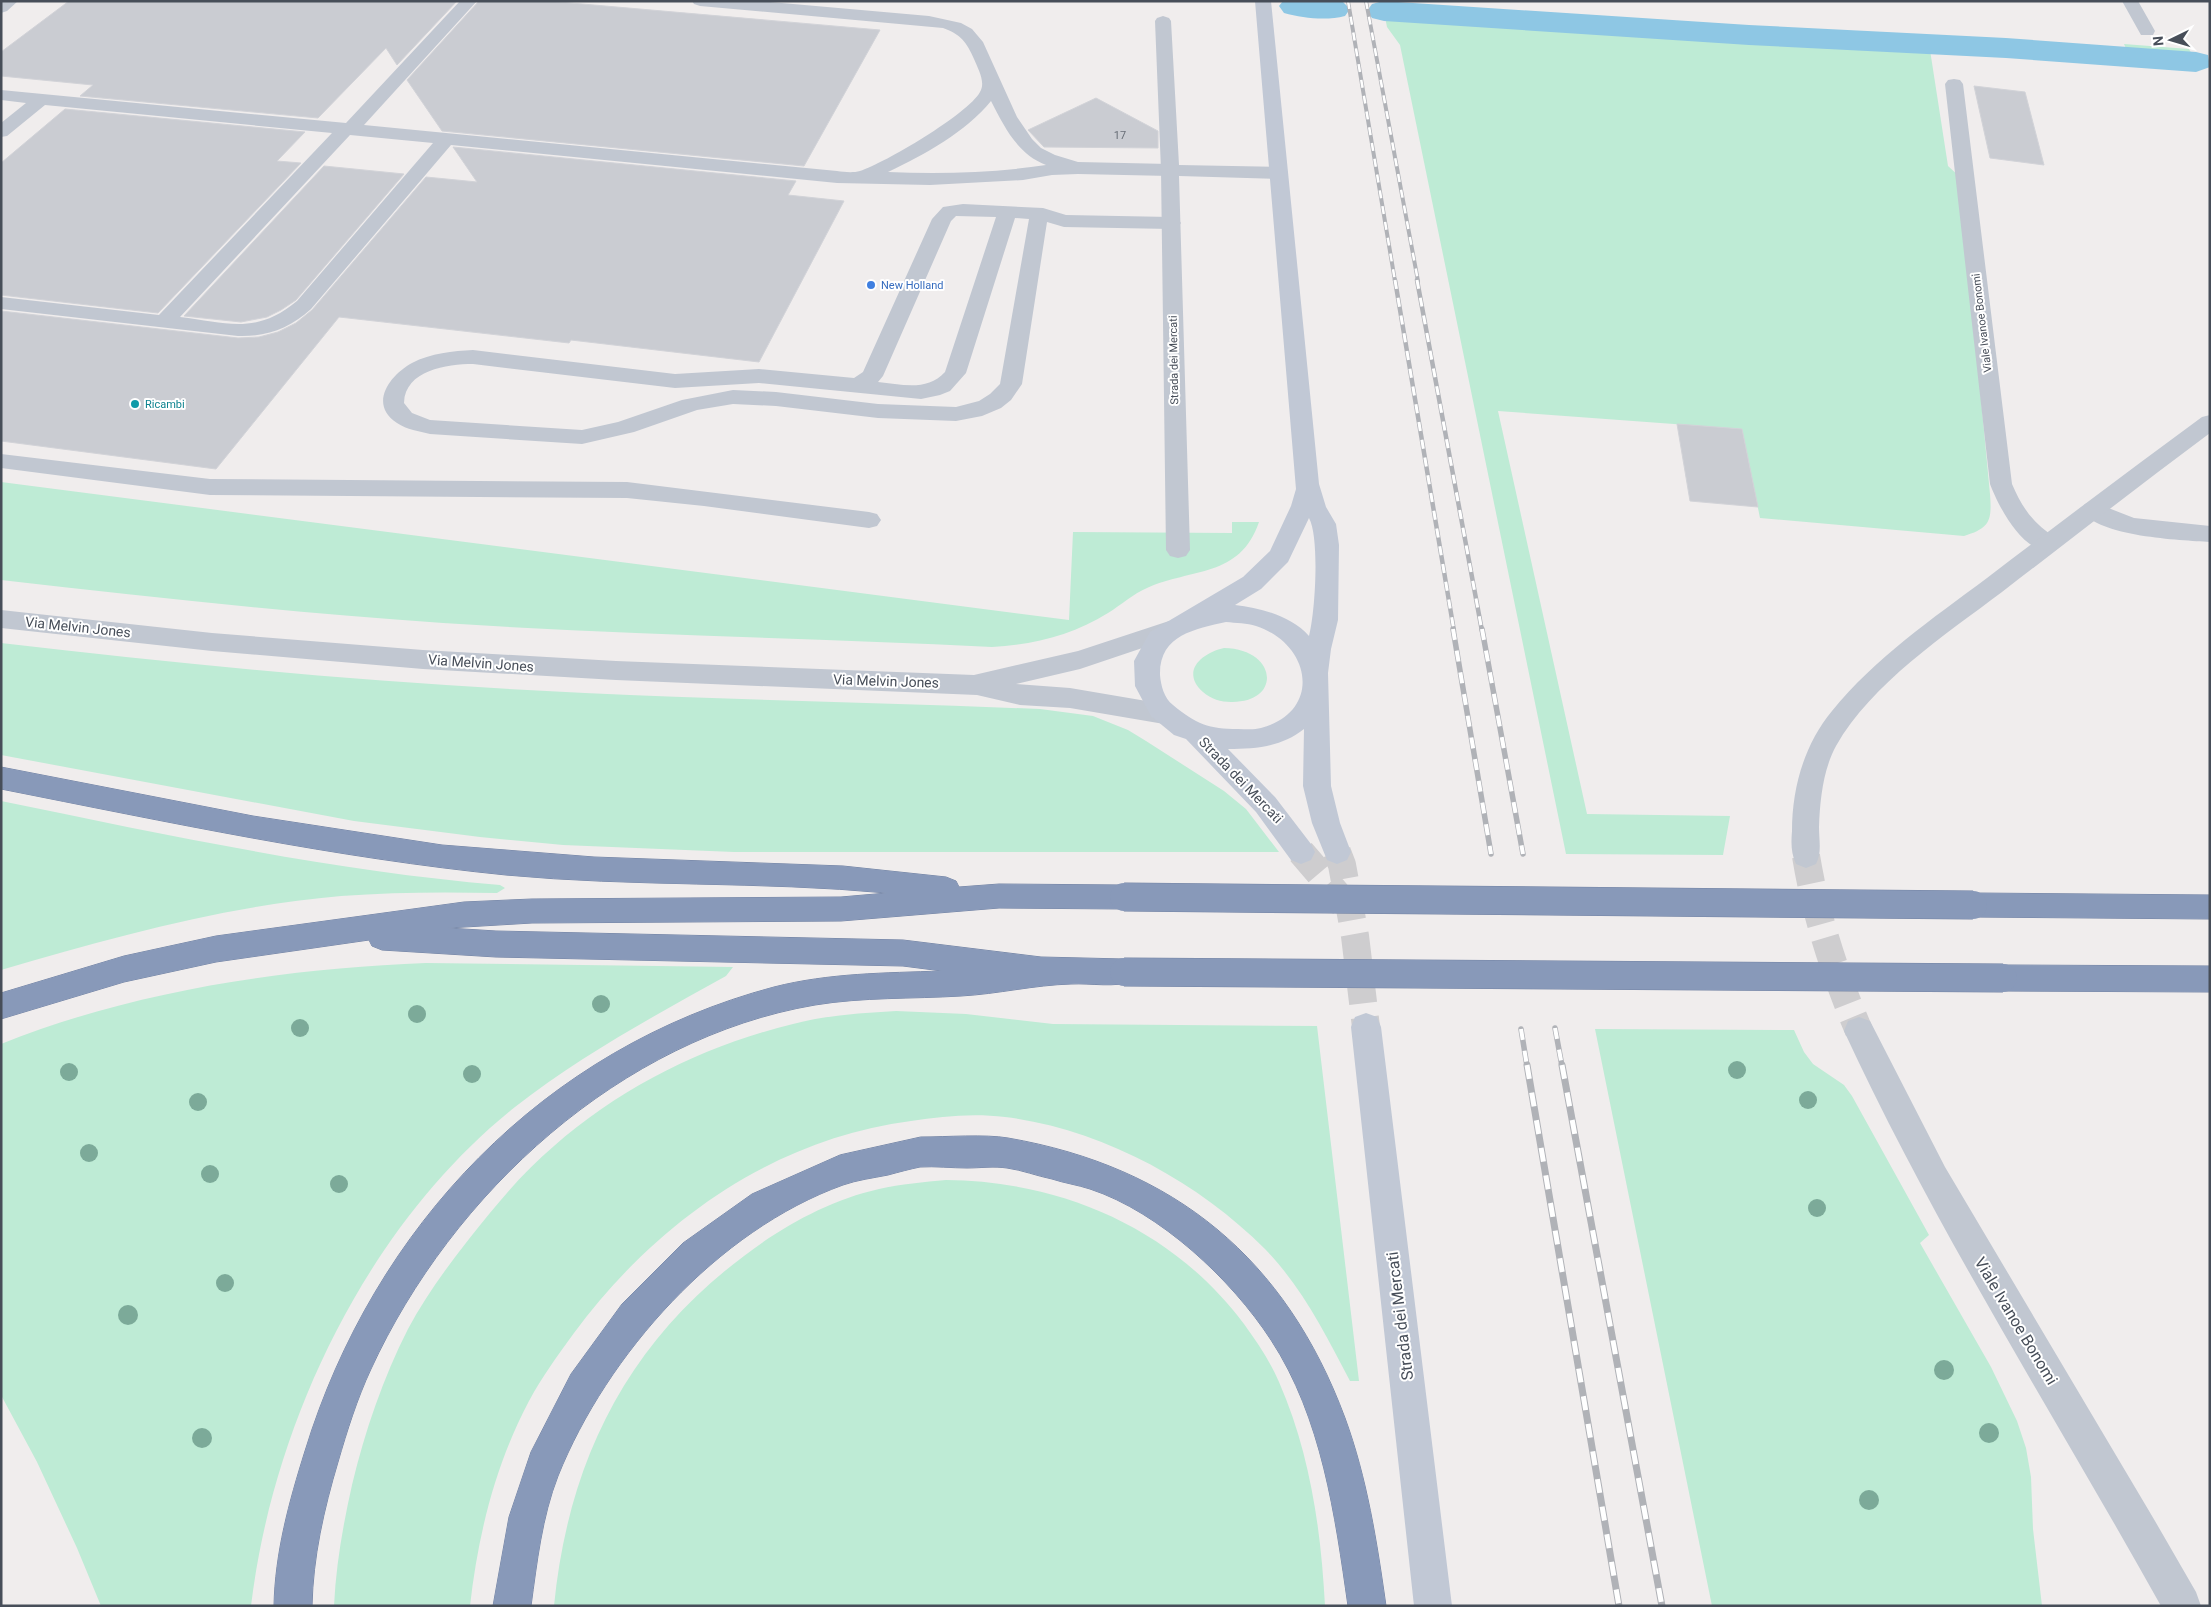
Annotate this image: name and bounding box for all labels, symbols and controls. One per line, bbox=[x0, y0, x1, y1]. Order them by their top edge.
north arrow bbox=[2146, 15, 2196, 65]
text: N bbox=[2150, 36, 2166, 47]
house number: 17 bbox=[1114, 129, 1126, 142]
street label: Viale Ivanoe Bonomi bbox=[1969, 273, 1995, 373]
marker: New Holland bbox=[865, 279, 877, 291]
place label: New Holland bbox=[881, 279, 943, 292]
street label: Strada dei Mercati bbox=[1167, 315, 1181, 405]
marker: Ricambi bbox=[129, 398, 141, 410]
place label: Ricambi bbox=[145, 398, 185, 411]
street label: Via Melvin Jones bbox=[24, 614, 132, 640]
street label: Via Melvin Jones bbox=[428, 651, 534, 675]
street label: Via Melvin Jones bbox=[833, 671, 939, 691]
street label: Strada dei Mercati bbox=[1196, 734, 1286, 826]
street label: Strada dei Mercati bbox=[1383, 1251, 1417, 1381]
street label: Viale Ivanoe Bonomi bbox=[1970, 1254, 2062, 1388]

